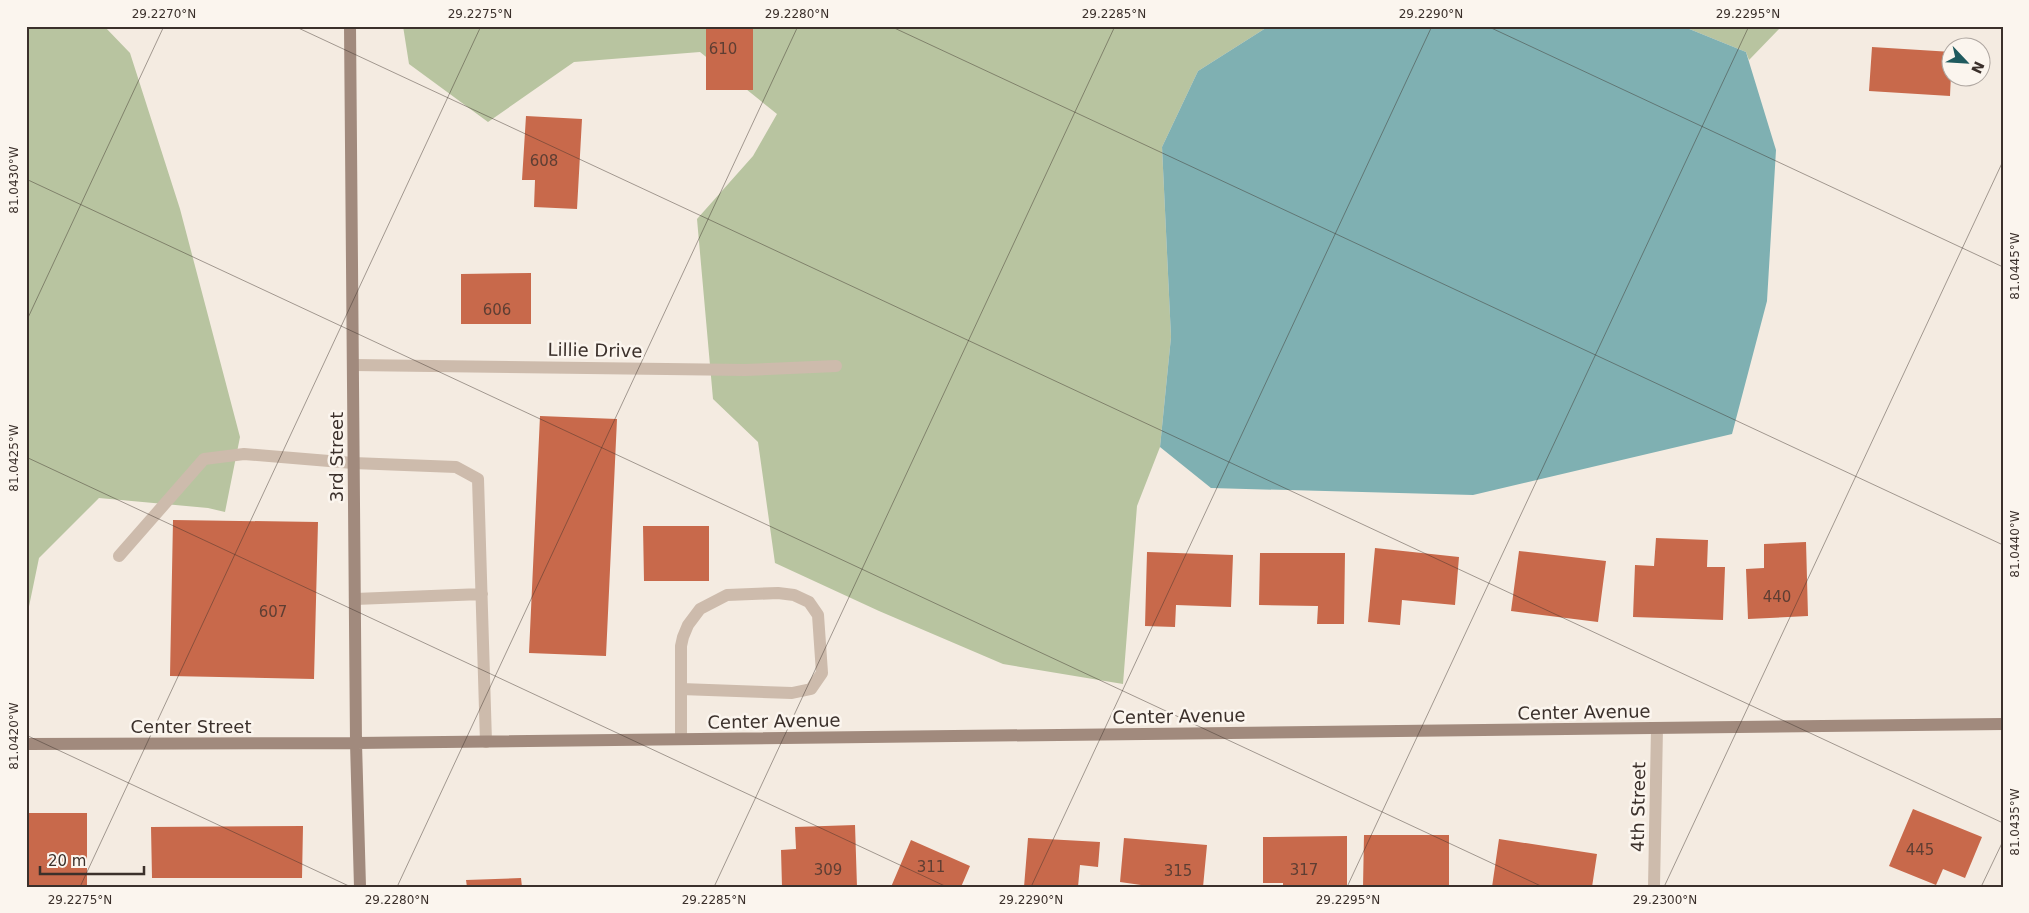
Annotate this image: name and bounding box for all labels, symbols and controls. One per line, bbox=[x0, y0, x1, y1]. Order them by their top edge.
text: 29.2270°N bbox=[132, 7, 196, 21]
text: 29.2275°N bbox=[448, 7, 512, 21]
text: 29.2280°N bbox=[765, 7, 829, 21]
text: 29.2285°N bbox=[1082, 7, 1146, 21]
text: 29.2290°N bbox=[1399, 7, 1463, 21]
text: 29.2295°N bbox=[1716, 7, 1780, 21]
north arrow bbox=[1942, 38, 1992, 88]
house number: 610 bbox=[709, 40, 737, 58]
text: N bbox=[1968, 59, 1988, 76]
text: 81.0430°W bbox=[7, 146, 21, 214]
house number: 608 bbox=[530, 152, 558, 170]
text: 81.0445°W bbox=[2008, 232, 2022, 300]
house number: 606 bbox=[483, 301, 511, 319]
street label: Lillie Drive bbox=[547, 339, 643, 361]
street label: 3rd Street bbox=[326, 412, 347, 502]
text: 81.0425°W bbox=[7, 424, 21, 492]
text: 81.0440°W bbox=[2008, 510, 2022, 578]
house number: 440 bbox=[1763, 588, 1791, 606]
house number: 607 bbox=[259, 603, 287, 621]
street label: Center Avenue bbox=[1517, 700, 1651, 724]
text: 81.0420°W bbox=[7, 702, 21, 770]
street label: Center Avenue bbox=[1112, 704, 1246, 728]
street label: Center Avenue bbox=[707, 709, 841, 733]
street label: Center Street bbox=[131, 716, 252, 737]
street label: 4th Street bbox=[1627, 762, 1649, 852]
text: 81.0435°W bbox=[2008, 788, 2022, 856]
house number: 445 bbox=[1906, 841, 1934, 859]
scale bar bbox=[40, 843, 144, 875]
text: 20 m bbox=[48, 852, 86, 870]
house number: 311 bbox=[917, 858, 945, 876]
house number: 309 bbox=[814, 861, 842, 879]
house number: 317 bbox=[1290, 861, 1318, 879]
house number: 315 bbox=[1164, 862, 1192, 880]
text: 29.2275°N bbox=[48, 893, 112, 907]
text: 29.2280°N bbox=[365, 893, 429, 907]
text: 29.2285°N bbox=[682, 893, 746, 907]
text: 29.2290°N bbox=[999, 893, 1063, 907]
text: 29.2295°N bbox=[1316, 893, 1380, 907]
text: 29.2300°N bbox=[1633, 893, 1697, 907]

